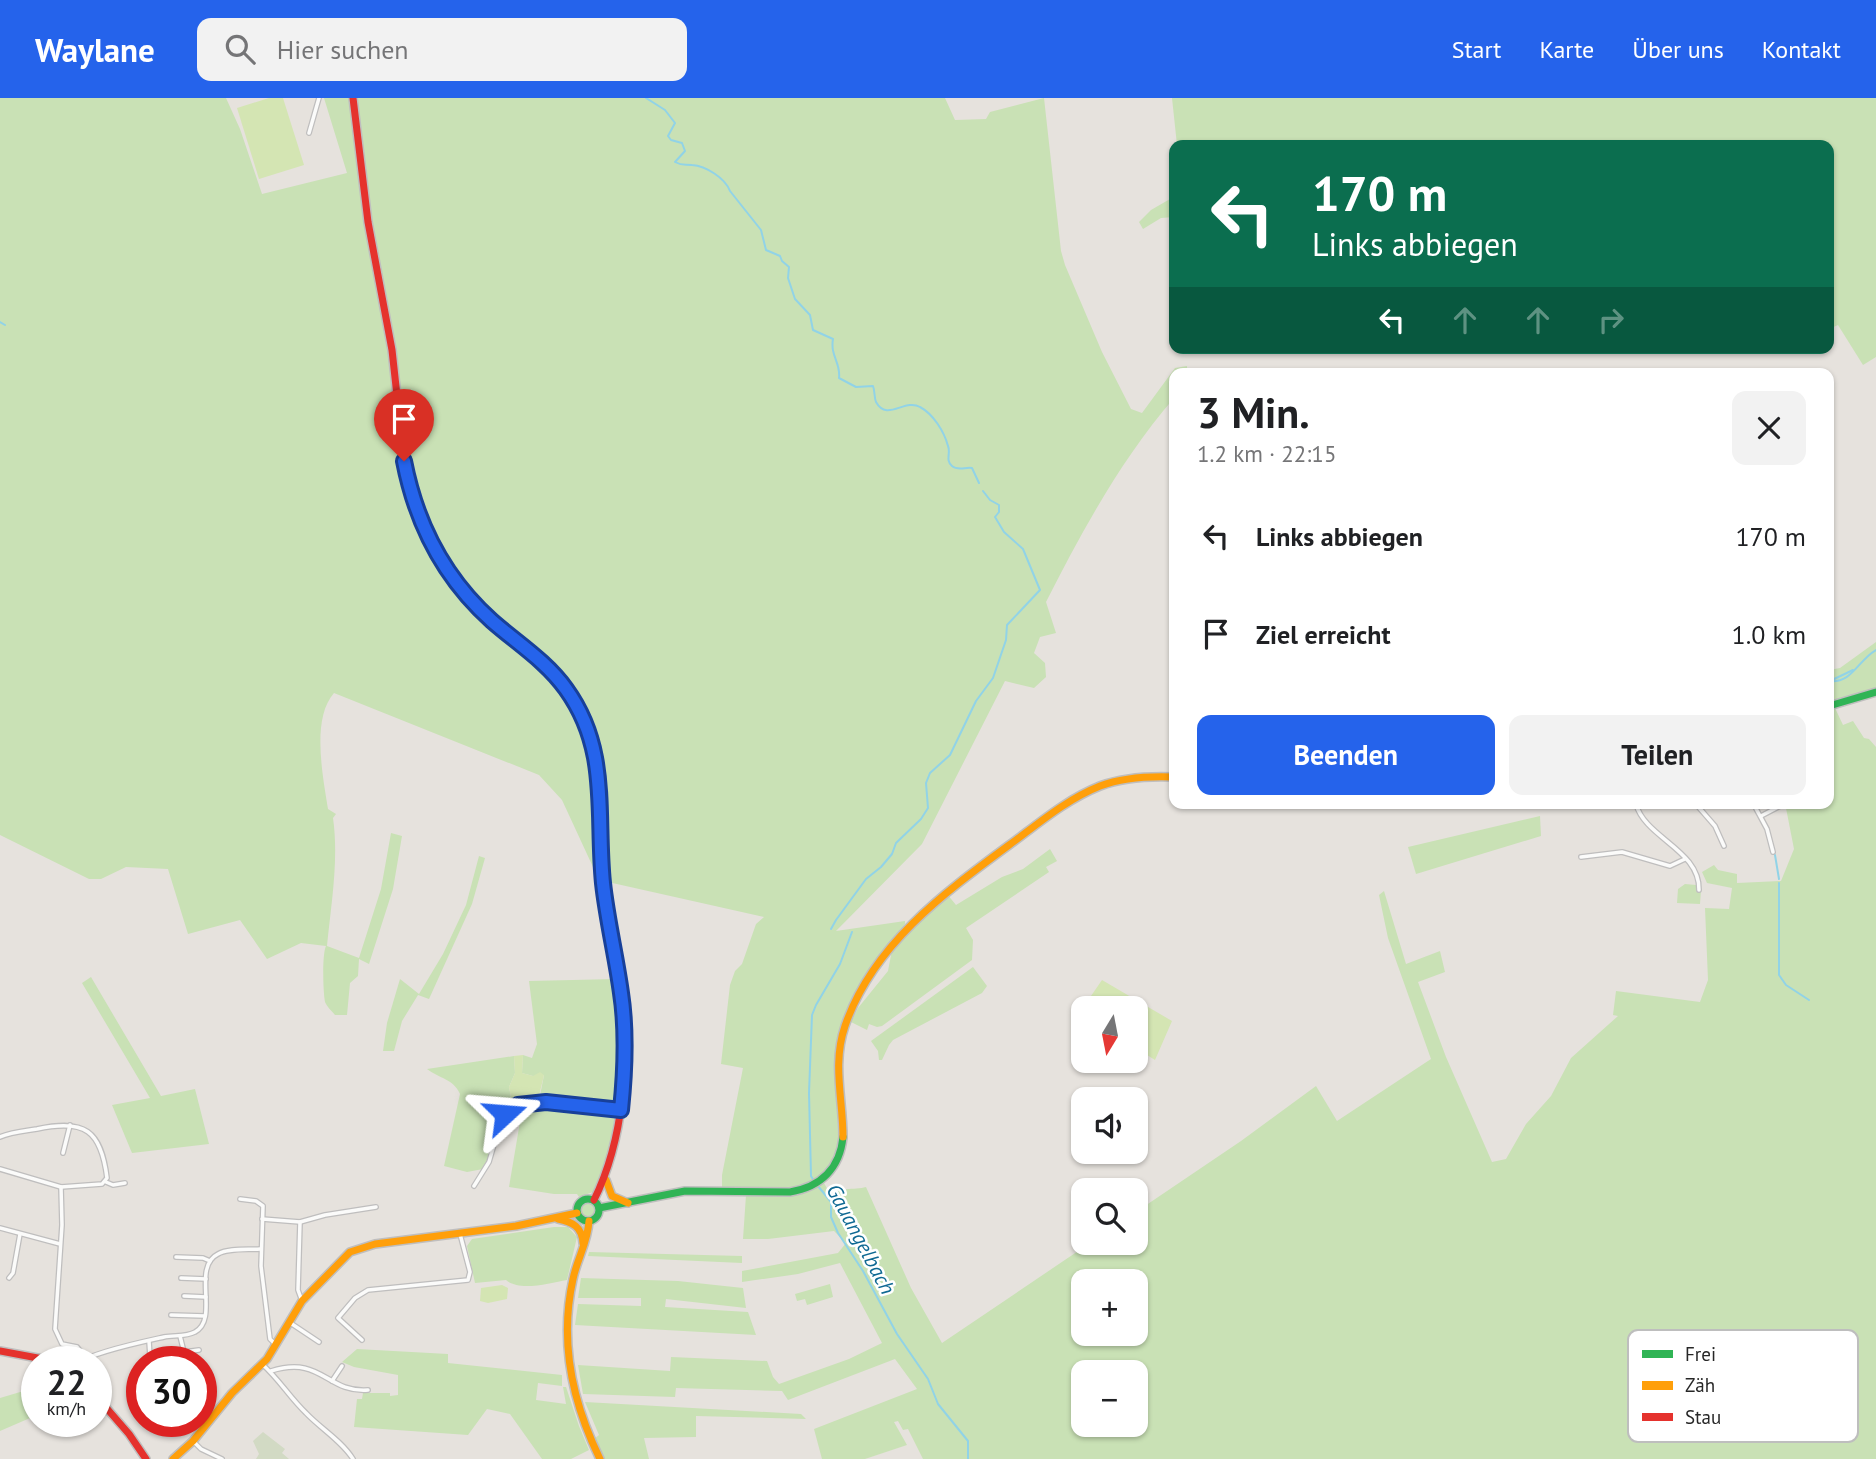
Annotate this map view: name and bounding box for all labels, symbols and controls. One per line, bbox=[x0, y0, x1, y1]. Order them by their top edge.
search box bbox=[197, 18, 687, 81]
text: Waylane bbox=[35, 28, 155, 71]
icon: search bbox=[221, 30, 259, 68]
text: Hier suchen bbox=[277, 33, 409, 66]
text: Start bbox=[1452, 34, 1501, 65]
text: Karte bbox=[1539, 34, 1594, 65]
text: Über uns bbox=[1632, 34, 1724, 65]
text: Kontakt bbox=[1762, 34, 1841, 65]
text: 170 m bbox=[1312, 161, 1447, 225]
icon: left bbox=[1197, 168, 1288, 259]
text: Links abbiegen bbox=[1312, 223, 1518, 265]
icon: left bbox=[1373, 301, 1411, 339]
icon: ahead bbox=[1446, 301, 1484, 339]
icon: ahead bbox=[1519, 301, 1557, 339]
icon: right bbox=[1592, 301, 1630, 339]
text: 3 Min. bbox=[1197, 385, 1310, 440]
pin bbox=[374, 389, 434, 461]
button: close bbox=[1732, 391, 1806, 465]
icon: arrive bbox=[385, 400, 423, 438]
text: 1.2 km · 22:15 bbox=[1197, 439, 1336, 468]
icon: left bbox=[1197, 517, 1235, 555]
text: Links abbiegen bbox=[1256, 520, 1423, 553]
text: 170 m bbox=[1735, 520, 1806, 553]
icon: arrive bbox=[1197, 615, 1235, 653]
text: Ziel erreicht bbox=[1256, 618, 1391, 651]
text: 1.0 km bbox=[1732, 618, 1806, 651]
button: Beenden bbox=[1197, 715, 1495, 795]
button: Teilen bbox=[1509, 715, 1806, 795]
north arrow bbox=[1071, 996, 1148, 1073]
map controls bbox=[1071, 996, 1148, 1437]
position arrow bbox=[468, 1077, 542, 1151]
button: sound bbox=[1071, 1087, 1148, 1164]
button: search bbox=[1071, 1178, 1148, 1255]
water label: Gauangelbach bbox=[821, 1179, 901, 1299]
button: + bbox=[1071, 1269, 1148, 1346]
legend bbox=[1628, 1330, 1858, 1442]
text: Frei bbox=[1685, 1342, 1716, 1366]
speed limit sign: 30 bbox=[126, 1346, 217, 1437]
text: 22 bbox=[47, 1359, 86, 1405]
button: − bbox=[1071, 1360, 1148, 1437]
text: Zäh bbox=[1685, 1373, 1715, 1397]
text: km/h bbox=[47, 1397, 86, 1420]
text: Stau bbox=[1685, 1405, 1721, 1429]

